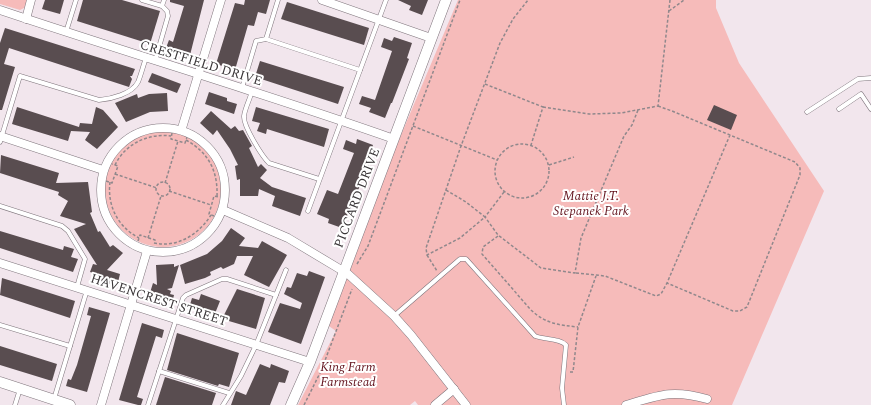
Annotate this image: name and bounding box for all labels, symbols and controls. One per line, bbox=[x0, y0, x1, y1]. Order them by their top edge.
street label: CRESTFIELD DRIVE bbox=[137, 35, 265, 91]
street label: PICCARD DRIVE bbox=[329, 145, 385, 251]
park label: Mattie J.T. Stepanek Park bbox=[553, 186, 629, 221]
street label: HAVENCREST STREET bbox=[88, 268, 230, 332]
park label: King Farm Farmstead bbox=[320, 357, 376, 392]

